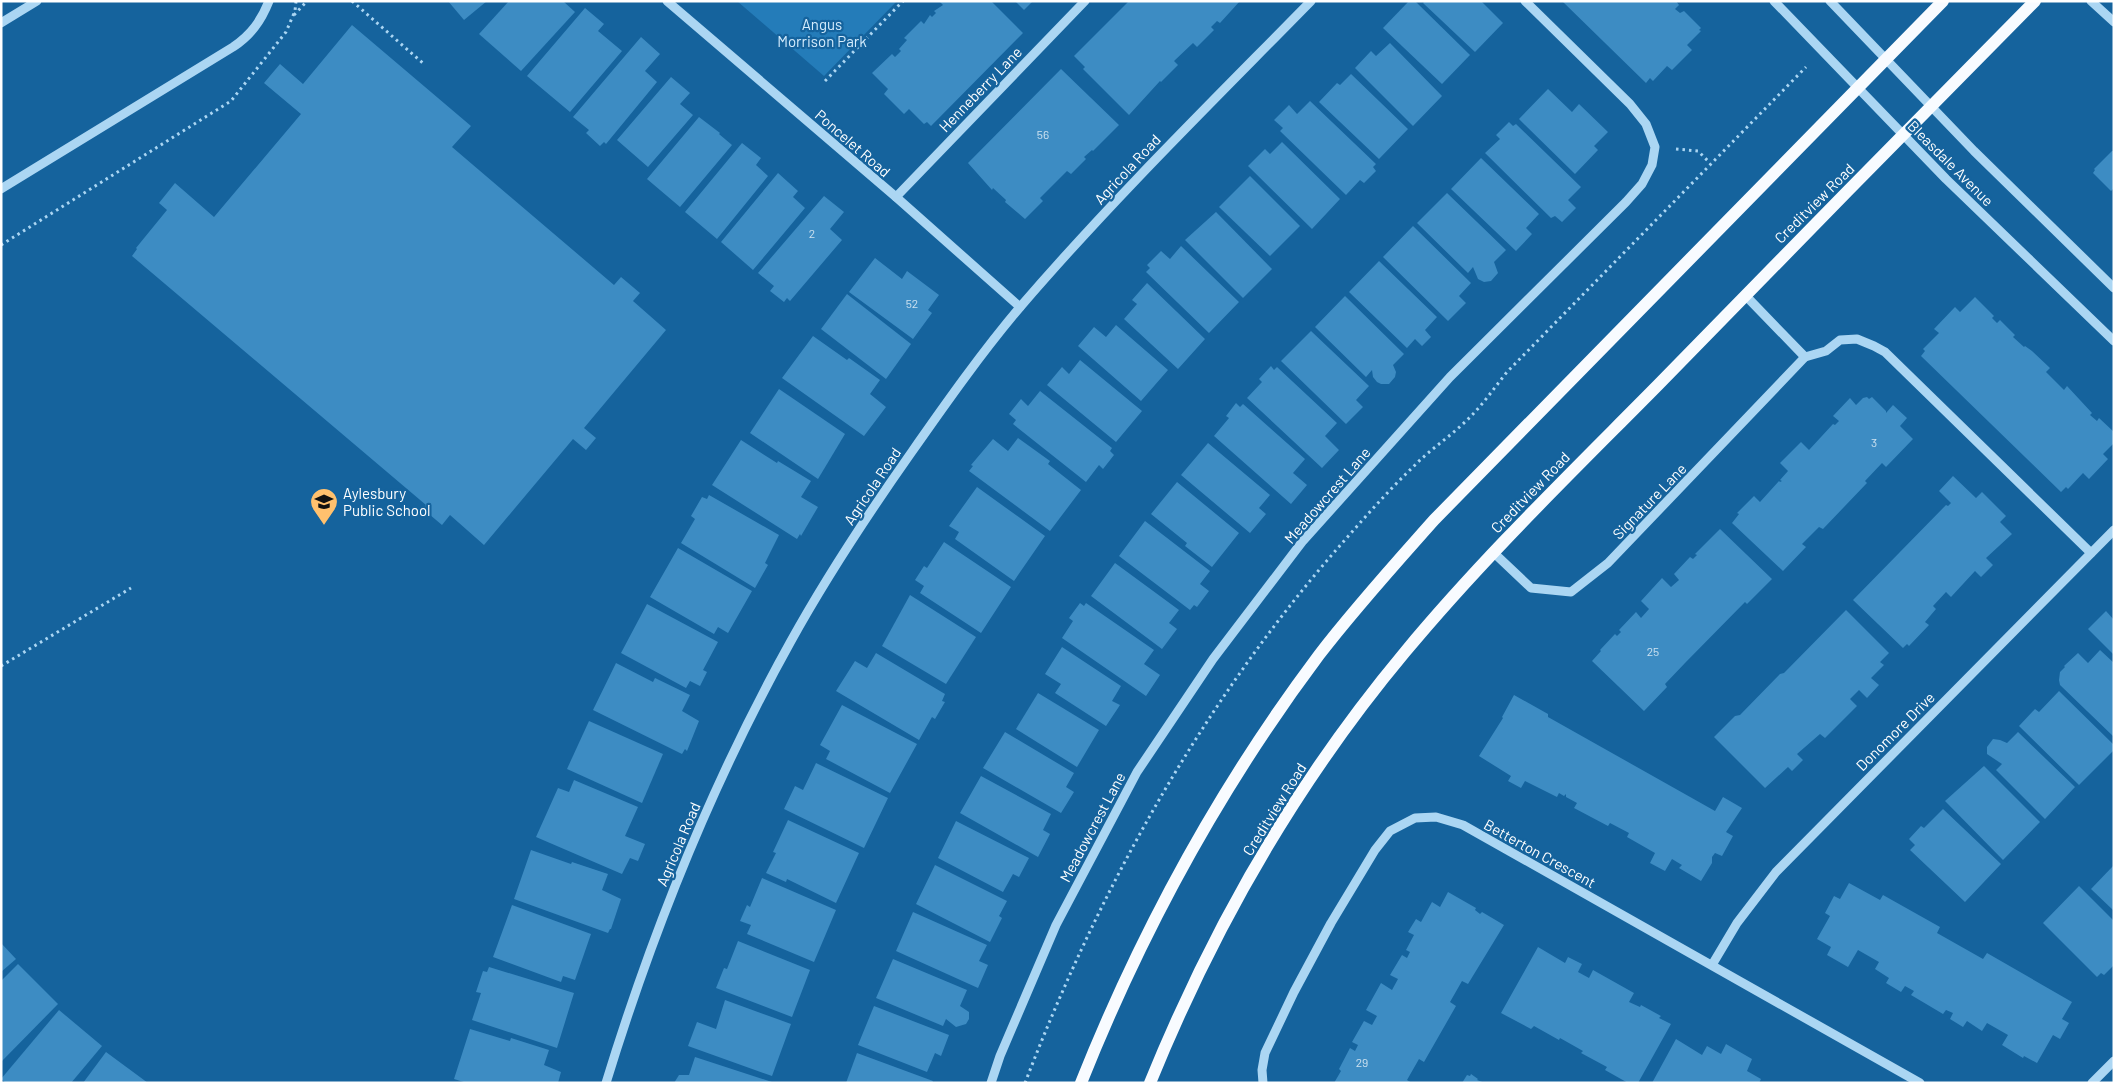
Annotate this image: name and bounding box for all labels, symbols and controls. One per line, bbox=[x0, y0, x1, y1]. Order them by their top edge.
park label: Angus Morrison Park bbox=[777, 15, 867, 50]
street label: Henneberry Lane bbox=[935, 43, 1025, 135]
street label: Poncelet Road bbox=[812, 106, 894, 180]
street label: Bleasdale Avenue bbox=[1904, 116, 1998, 210]
house number: 56 bbox=[1037, 127, 1049, 141]
street label: Agricola Road bbox=[1090, 130, 1164, 208]
street label: Creditview Road bbox=[1770, 159, 1858, 247]
house number: 2 bbox=[809, 226, 815, 240]
house number: 52 bbox=[906, 296, 918, 310]
house number: 3 bbox=[1871, 435, 1877, 449]
street label: Meadowcrest Lane bbox=[1280, 443, 1374, 547]
street label: Agricola Road bbox=[840, 444, 904, 528]
street label: Creditview Road bbox=[1487, 448, 1573, 536]
street label: Signature Lane bbox=[1608, 459, 1690, 543]
place label: Aylesbury Public School bbox=[343, 484, 431, 519]
school or university icon: Aylesbury Public School bbox=[309, 487, 339, 526]
house number: 25 bbox=[1647, 644, 1659, 658]
street label: Donomore Drive bbox=[1852, 688, 1938, 774]
street label: Creditview Road bbox=[1238, 759, 1310, 859]
street label: Meadowcrest Lane bbox=[1055, 769, 1129, 885]
street label: Agricola Road bbox=[652, 799, 704, 889]
street label: Betterton Crescent bbox=[1481, 815, 1599, 891]
house number: 29 bbox=[1356, 1055, 1368, 1069]

